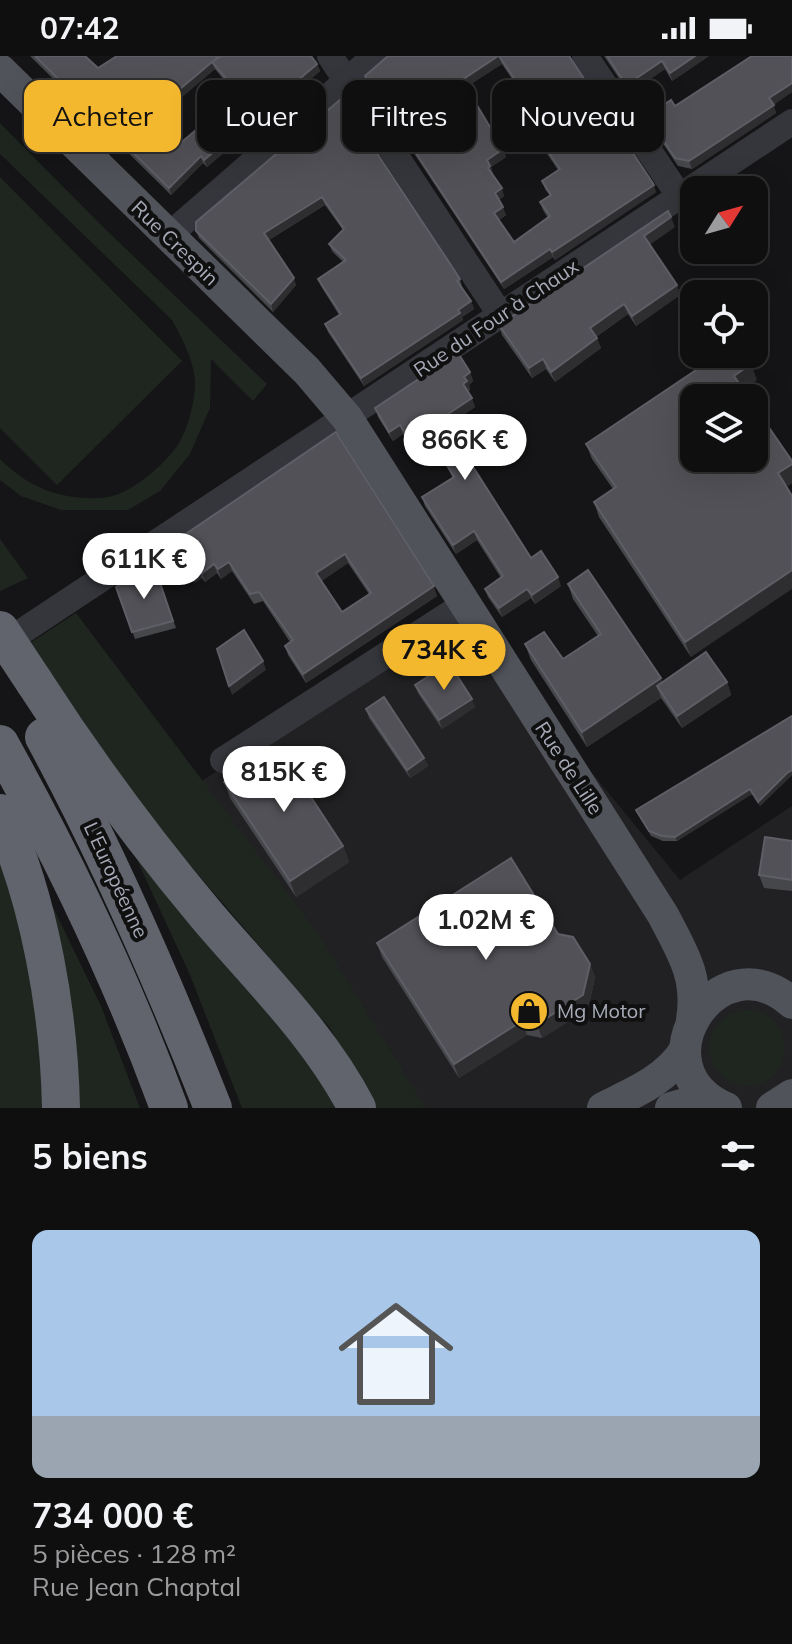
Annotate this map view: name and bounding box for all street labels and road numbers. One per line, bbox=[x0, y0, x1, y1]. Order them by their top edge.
street label: Rue Crespin bbox=[127, 195, 224, 290]
street label: Rue du Four à Chaux bbox=[409, 253, 583, 382]
street label: Rue de Lille bbox=[530, 717, 609, 819]
street label: L'Européenne bbox=[79, 818, 154, 942]

